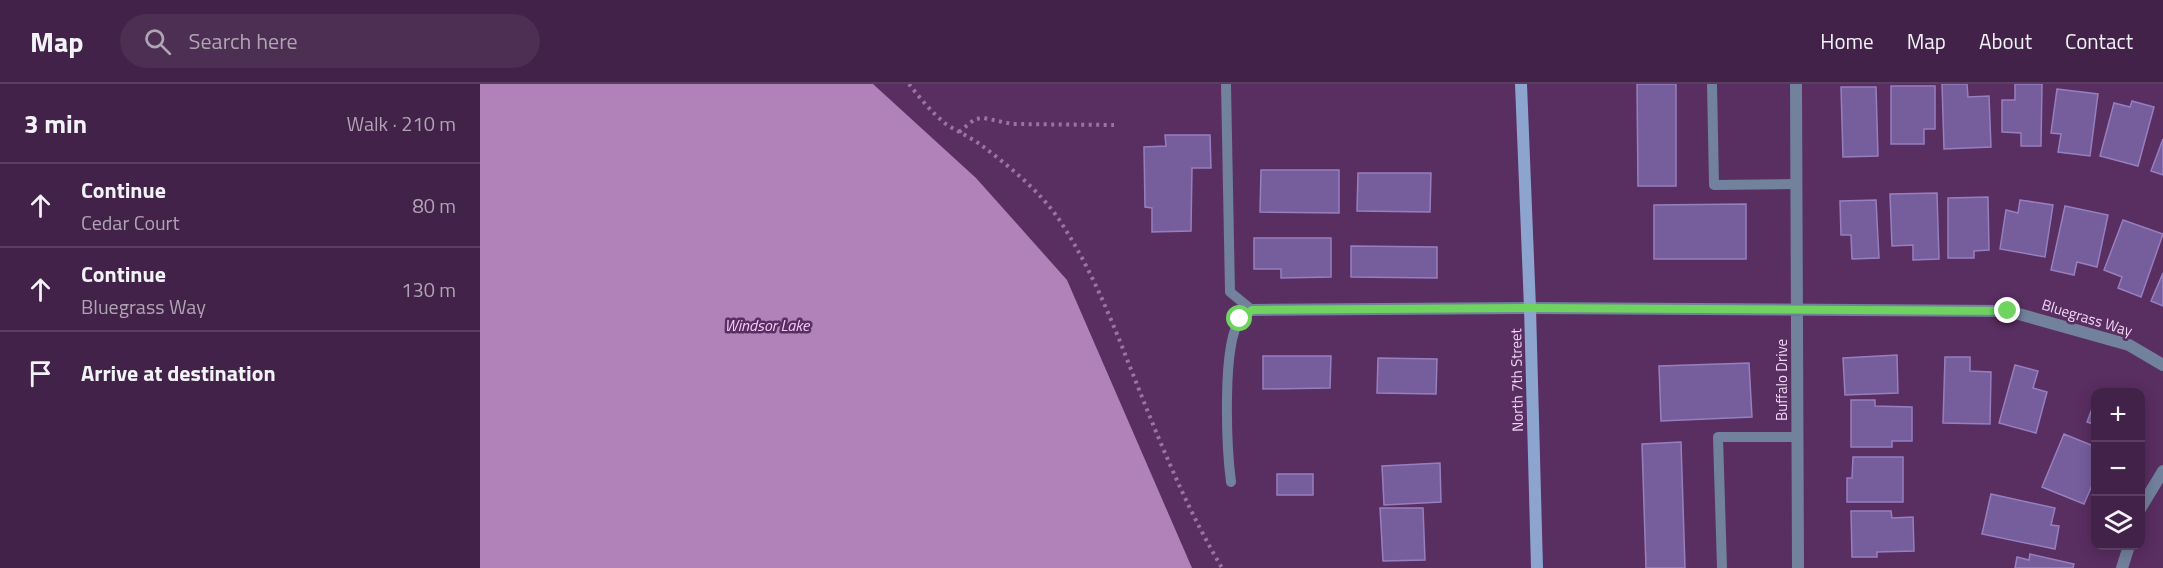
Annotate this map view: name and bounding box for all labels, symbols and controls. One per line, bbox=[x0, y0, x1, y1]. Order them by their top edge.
search box bbox=[120, 14, 540, 68]
text: Map bbox=[30, 20, 84, 63]
text: Search here bbox=[189, 24, 298, 58]
icon: search bbox=[141, 25, 174, 58]
text: Home bbox=[1820, 25, 1874, 57]
text: Map bbox=[1907, 25, 1946, 57]
text: About bbox=[1979, 25, 2032, 57]
text: Contact bbox=[2065, 25, 2133, 57]
text: 3 min bbox=[24, 104, 87, 143]
text: Walk · 210 m bbox=[347, 108, 456, 139]
text: Continue bbox=[81, 173, 166, 207]
icon: ahead bbox=[24, 189, 57, 222]
text: 80 m bbox=[412, 190, 456, 221]
text: Cedar Court bbox=[81, 207, 180, 238]
text: Continue bbox=[81, 257, 166, 291]
icon: ahead bbox=[24, 273, 57, 306]
text: 130 m bbox=[401, 274, 456, 305]
text: Bluegrass Way bbox=[81, 291, 206, 322]
street label: Bluegrass Way bbox=[2039, 293, 2135, 342]
route end bbox=[1994, 297, 2020, 323]
route start bbox=[1226, 305, 1252, 331]
water label: Windsor Lake bbox=[725, 313, 811, 337]
street label: North 7th Street bbox=[1504, 327, 1529, 432]
street label: Buffalo Drive bbox=[1770, 339, 1793, 421]
text: Arrive at destination bbox=[81, 356, 276, 390]
icon: arrive bbox=[24, 357, 57, 390]
map controls bbox=[2091, 388, 2145, 550]
button: + bbox=[2091, 388, 2145, 442]
button: − bbox=[2091, 442, 2145, 496]
button: layers bbox=[2091, 496, 2145, 550]

